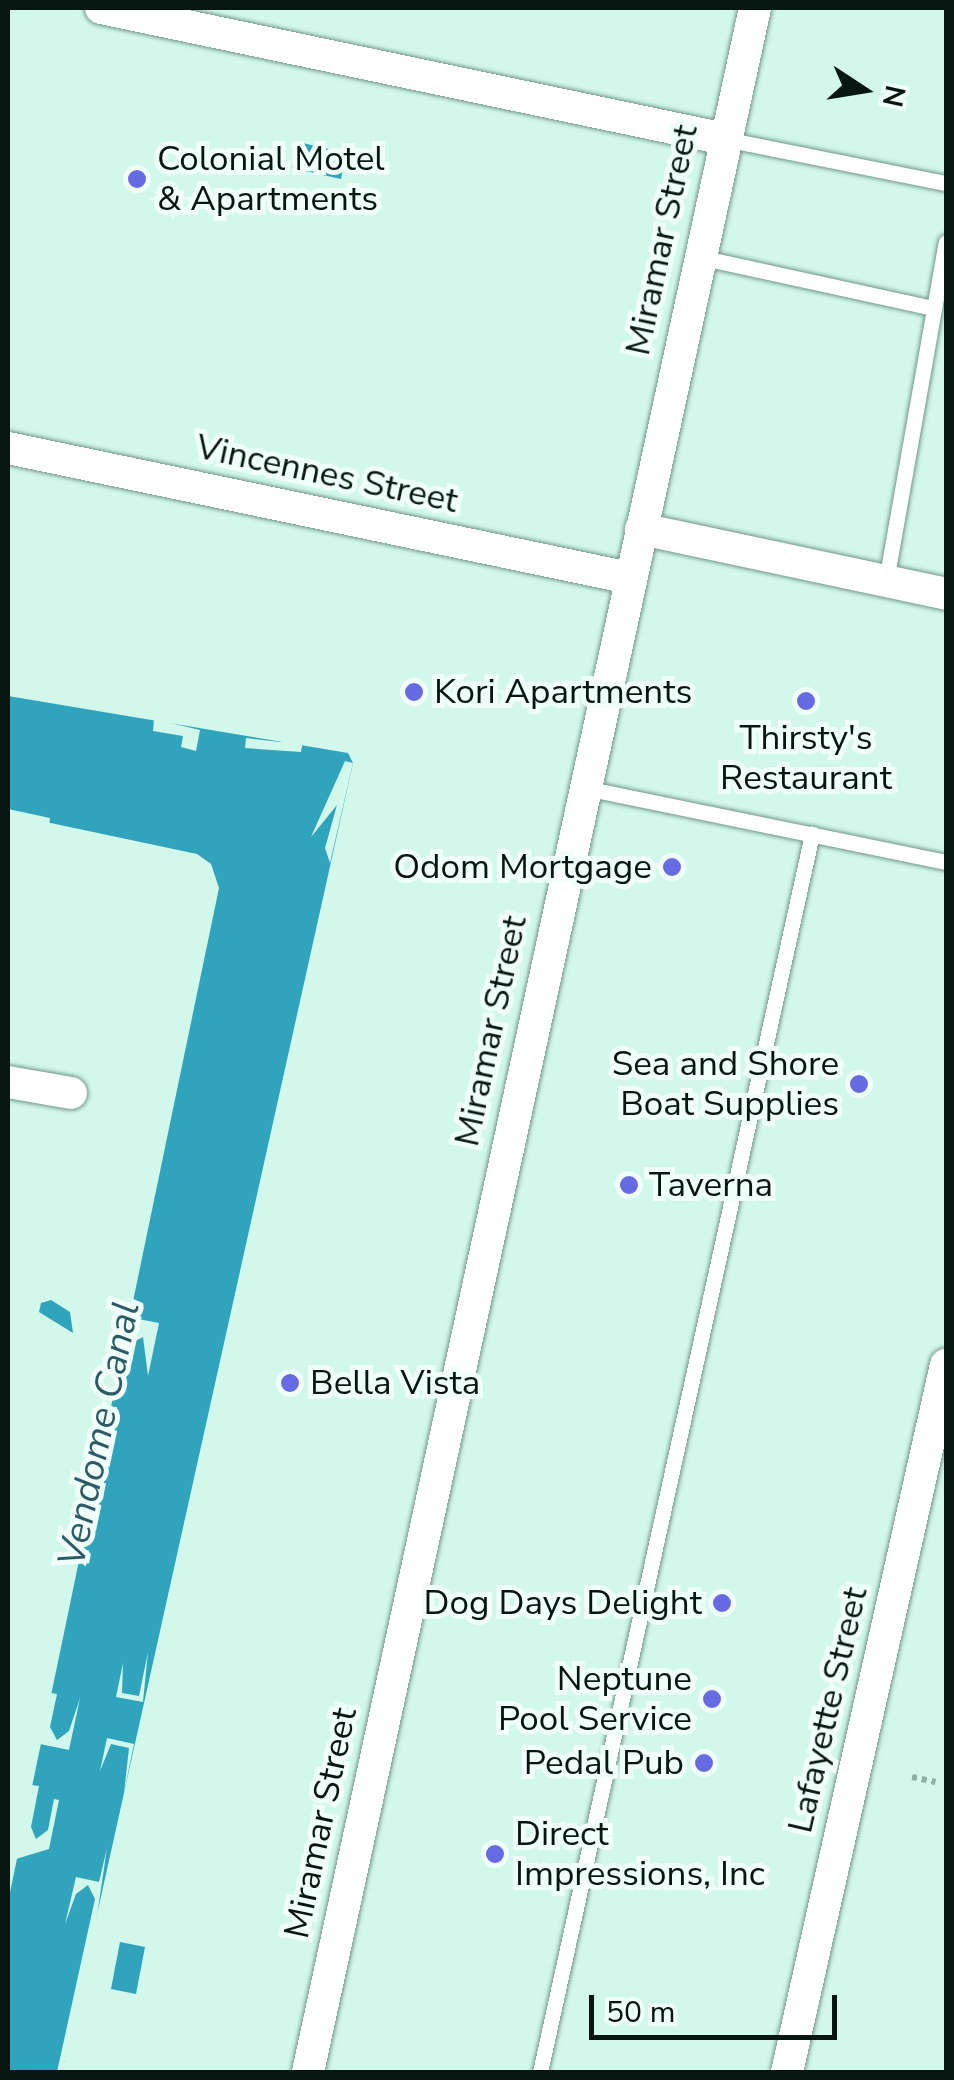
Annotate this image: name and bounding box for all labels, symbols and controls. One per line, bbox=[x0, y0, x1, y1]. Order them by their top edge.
north arrow bbox=[814, 40, 914, 140]
text: N bbox=[873, 82, 914, 110]
street label: Miramar Street bbox=[617, 121, 707, 359]
place label: Colonial Motel & Apartments bbox=[157, 138, 385, 220]
marker: Colonial Motel & Apartments bbox=[126, 168, 148, 190]
street label: Vincennes Street bbox=[192, 426, 462, 522]
place label: Kori Apartments bbox=[434, 671, 692, 713]
marker: Kori Apartments bbox=[403, 681, 425, 703]
marker: Thirsty's Restaurant bbox=[795, 690, 817, 712]
place label: Thirsty's Restaurant bbox=[720, 717, 892, 799]
place label: Odom Mortgage bbox=[393, 846, 652, 888]
marker: Odom Mortgage bbox=[661, 856, 683, 878]
street label: Miramar Street bbox=[446, 912, 536, 1150]
place label: Sea and Shore Boat Supplies bbox=[612, 1043, 839, 1125]
marker: Sea and Shore Boat Supplies bbox=[848, 1073, 870, 1095]
place label: Taverna bbox=[649, 1164, 773, 1206]
marker: Taverna bbox=[618, 1174, 640, 1196]
water label: Vendome Canal bbox=[49, 1297, 149, 1571]
place label: Bella Vista bbox=[310, 1362, 480, 1404]
marker: Bella Vista bbox=[279, 1372, 301, 1394]
place label: Dog Days Delight bbox=[424, 1582, 702, 1624]
street label: Lafayette Street bbox=[779, 1583, 877, 1837]
marker: Dog Days Delight bbox=[711, 1592, 733, 1614]
place label: Neptune Pool Service bbox=[498, 1658, 692, 1740]
marker: Neptune Pool Service bbox=[701, 1688, 723, 1710]
street label: Miramar Street bbox=[276, 1704, 366, 1942]
place label: Pedal Pub bbox=[524, 1742, 684, 1784]
marker: Pedal Pub bbox=[693, 1752, 715, 1774]
place label: Direct Impressions, Inc bbox=[515, 1813, 765, 1895]
marker: Direct Impressions, Inc bbox=[484, 1843, 506, 1865]
scale bar bbox=[594, 1975, 842, 2037]
text: 50 m bbox=[606, 1992, 675, 2033]

